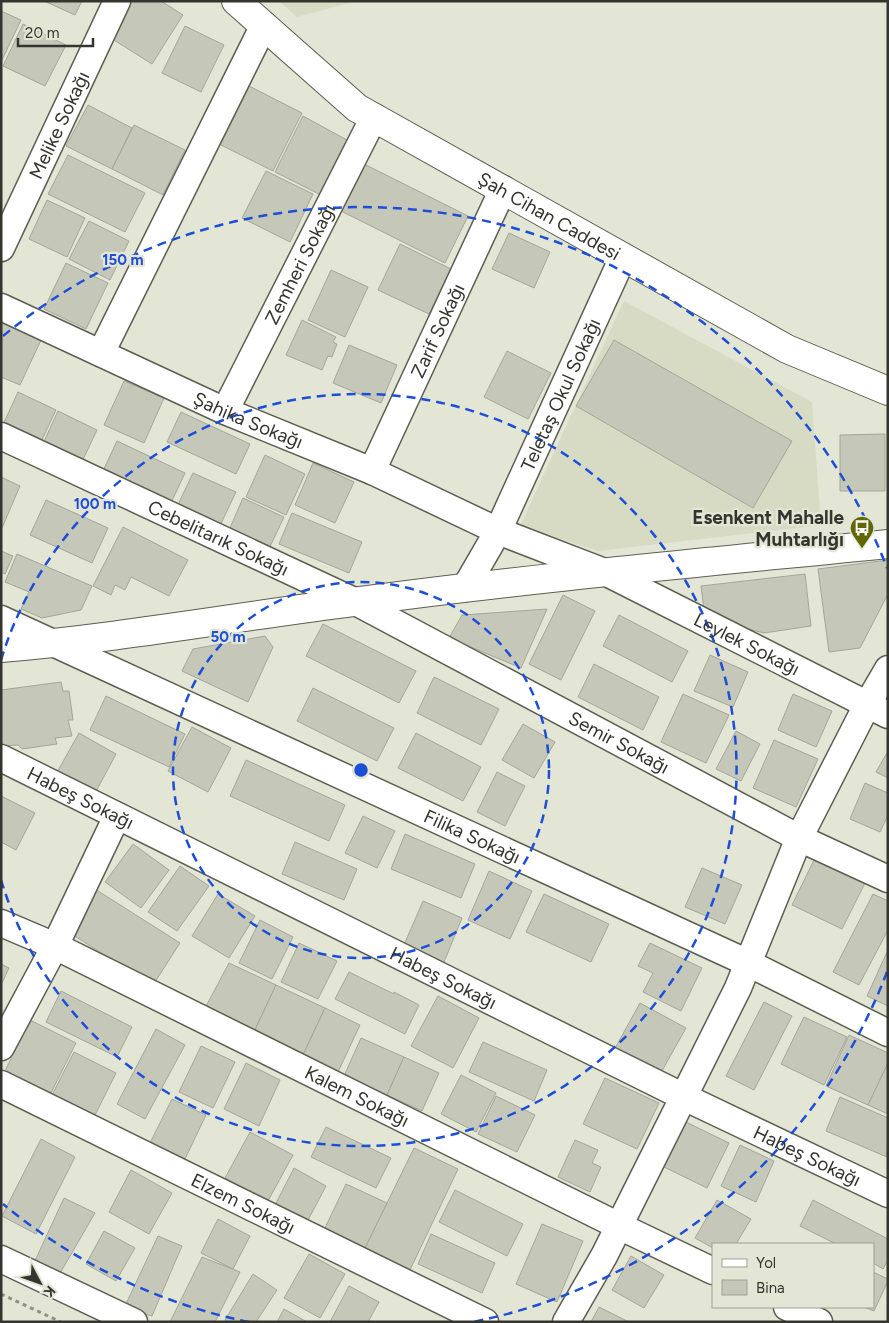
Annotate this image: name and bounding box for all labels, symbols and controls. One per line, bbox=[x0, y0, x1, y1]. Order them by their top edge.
scale bar bbox=[18, 15, 92, 47]
text: 20 m bbox=[25, 24, 59, 42]
street label: Melike Sokağı bbox=[24, 67, 94, 182]
street label: Şah Cihan Caddesi bbox=[474, 167, 625, 265]
street label: Zemheri Sokağı bbox=[259, 200, 340, 328]
text: 150 m bbox=[102, 251, 144, 269]
street label: Zarif Sokağı bbox=[405, 280, 469, 381]
street label: Teletaş Okul Sokağı bbox=[516, 314, 605, 474]
street label: Şahika Sokağı bbox=[190, 387, 307, 453]
text: 100 m bbox=[74, 495, 116, 513]
street label: Cebelitarık Sokağı bbox=[144, 495, 293, 580]
place label: Esenkent Mahalle Muhtarlığı bbox=[692, 506, 844, 551]
bus stop icon: Esenkent Mahalle Muhtarlığı bbox=[849, 515, 875, 549]
street label: Leylek Sokağı bbox=[690, 607, 804, 680]
text: 50 m bbox=[210, 628, 246, 646]
street label: Semir Sokağı bbox=[565, 706, 673, 778]
street label: Habeş Sokağı bbox=[24, 761, 138, 834]
centre of rings bbox=[352, 761, 370, 779]
street label: Filika Sokağı bbox=[420, 804, 524, 868]
street label: Habeş Sokağı bbox=[386, 942, 501, 1014]
street label: Kalem Sokağı bbox=[301, 1060, 413, 1132]
street label: Habeş Sokağı bbox=[750, 1120, 865, 1191]
street label: Elzem Sokağı bbox=[188, 1168, 299, 1238]
legend bbox=[712, 1243, 874, 1308]
text: Yol bbox=[756, 1254, 776, 1272]
north arrow bbox=[15, 1258, 65, 1308]
text: Bina bbox=[756, 1279, 785, 1297]
text: K bbox=[40, 1282, 59, 1301]

